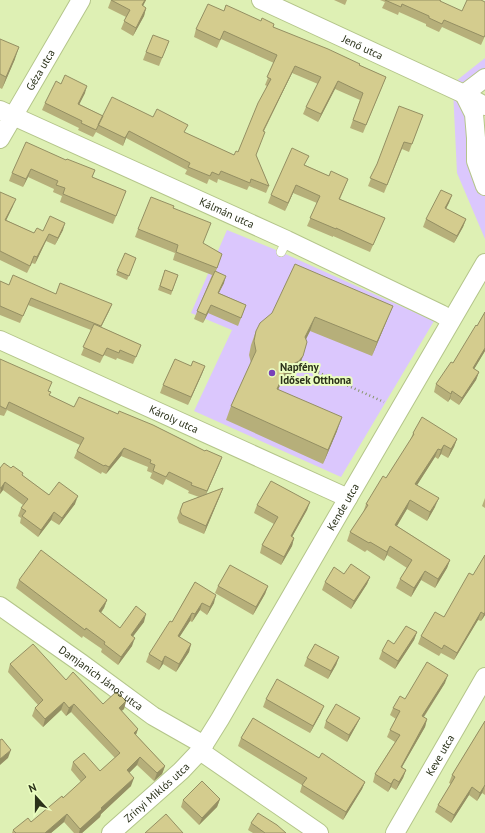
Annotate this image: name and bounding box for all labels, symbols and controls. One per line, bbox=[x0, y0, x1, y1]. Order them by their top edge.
street label: Jenő utca bbox=[339, 31, 385, 63]
street label: Géza utca bbox=[23, 47, 58, 93]
street label: Kálmán utca bbox=[197, 194, 256, 231]
place label: Napfény Idősek Otthona bbox=[280, 360, 351, 387]
marker: Napfény Idősek Otthona bbox=[267, 368, 277, 378]
street label: Károly utca bbox=[147, 402, 201, 436]
street label: Kende utca bbox=[324, 481, 362, 533]
street label: Damjanich János utca bbox=[56, 643, 146, 713]
street label: Keve utca bbox=[423, 732, 457, 778]
street label: Zrínyi Miklós utca bbox=[121, 760, 192, 825]
north arrow bbox=[16, 777, 56, 817]
text: N bbox=[27, 780, 38, 795]

